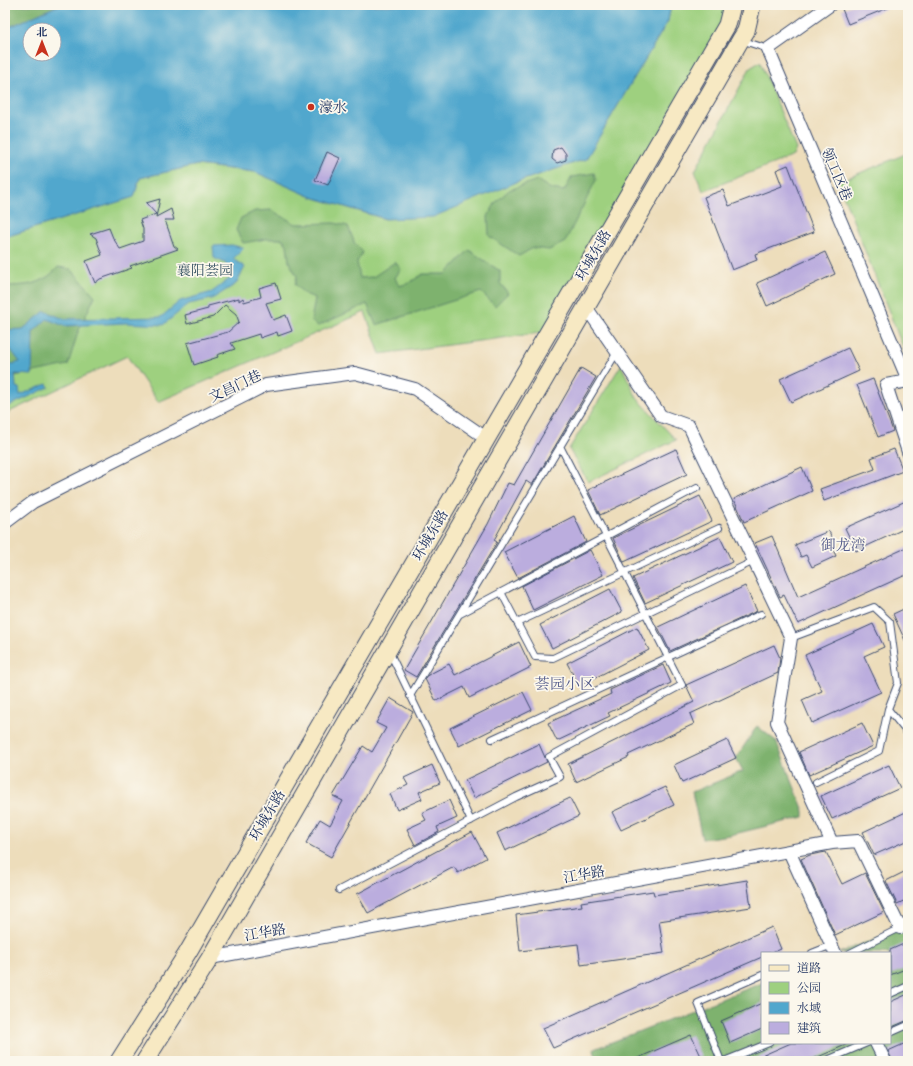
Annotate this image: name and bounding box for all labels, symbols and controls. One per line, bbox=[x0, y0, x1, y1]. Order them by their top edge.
north arrow bbox=[22, 22, 62, 62]
text: 北 bbox=[37, 25, 48, 40]
place label: 濠水 bbox=[319, 98, 347, 117]
marker: 濠水 bbox=[306, 102, 316, 112]
street label: 领工区巷 bbox=[817, 145, 856, 204]
street label: 环城东路 bbox=[571, 226, 616, 284]
park label: 襄阳荟园 bbox=[177, 261, 233, 280]
street label: 文昌门巷 bbox=[206, 366, 265, 407]
street label: 环城东路 bbox=[408, 506, 453, 564]
district label: 御龙湾 bbox=[820, 535, 866, 555]
district label: 荟园小区 bbox=[535, 674, 595, 694]
street label: 环城东路 bbox=[245, 786, 290, 844]
street label: 江华路 bbox=[562, 861, 606, 887]
street label: 江华路 bbox=[243, 919, 287, 945]
legend bbox=[761, 952, 891, 1044]
text: 道路 bbox=[797, 960, 821, 976]
text: 公园 bbox=[797, 980, 821, 996]
text: 水域 bbox=[797, 1000, 821, 1016]
text: 建筑 bbox=[797, 1020, 821, 1036]

